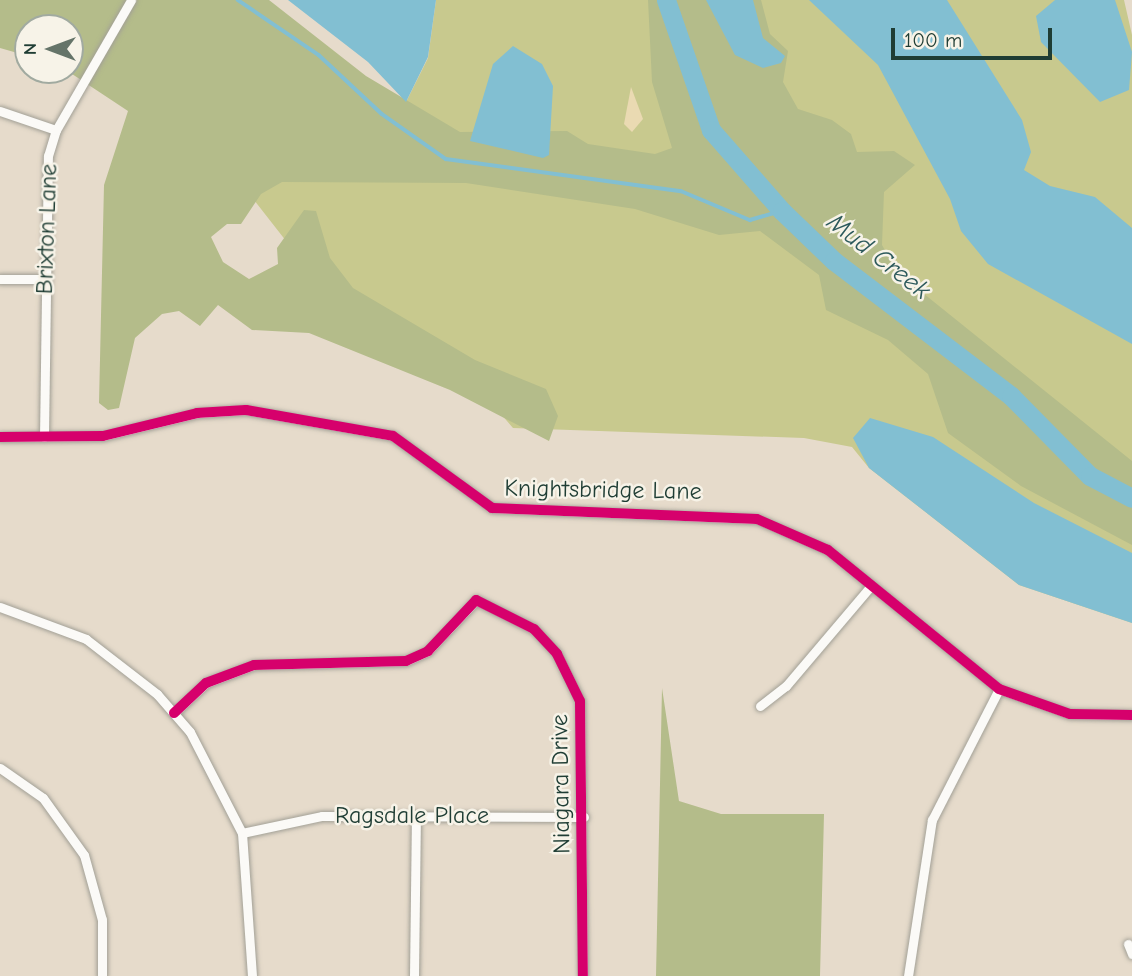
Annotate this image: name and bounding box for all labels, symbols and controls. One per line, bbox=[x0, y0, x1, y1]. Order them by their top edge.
north arrow bbox=[14, 14, 84, 84]
scale bar bbox=[894, 14, 1055, 58]
text: 100 m bbox=[904, 28, 962, 52]
text: N bbox=[19, 43, 41, 55]
street label: Brixton Lane bbox=[30, 163, 64, 295]
water label: Mud Creek bbox=[820, 207, 936, 307]
street label: Knightsbridge Lane bbox=[504, 474, 702, 506]
street label: Niagara Drive bbox=[545, 714, 577, 854]
street label: Ragsdale Place bbox=[335, 802, 489, 830]

